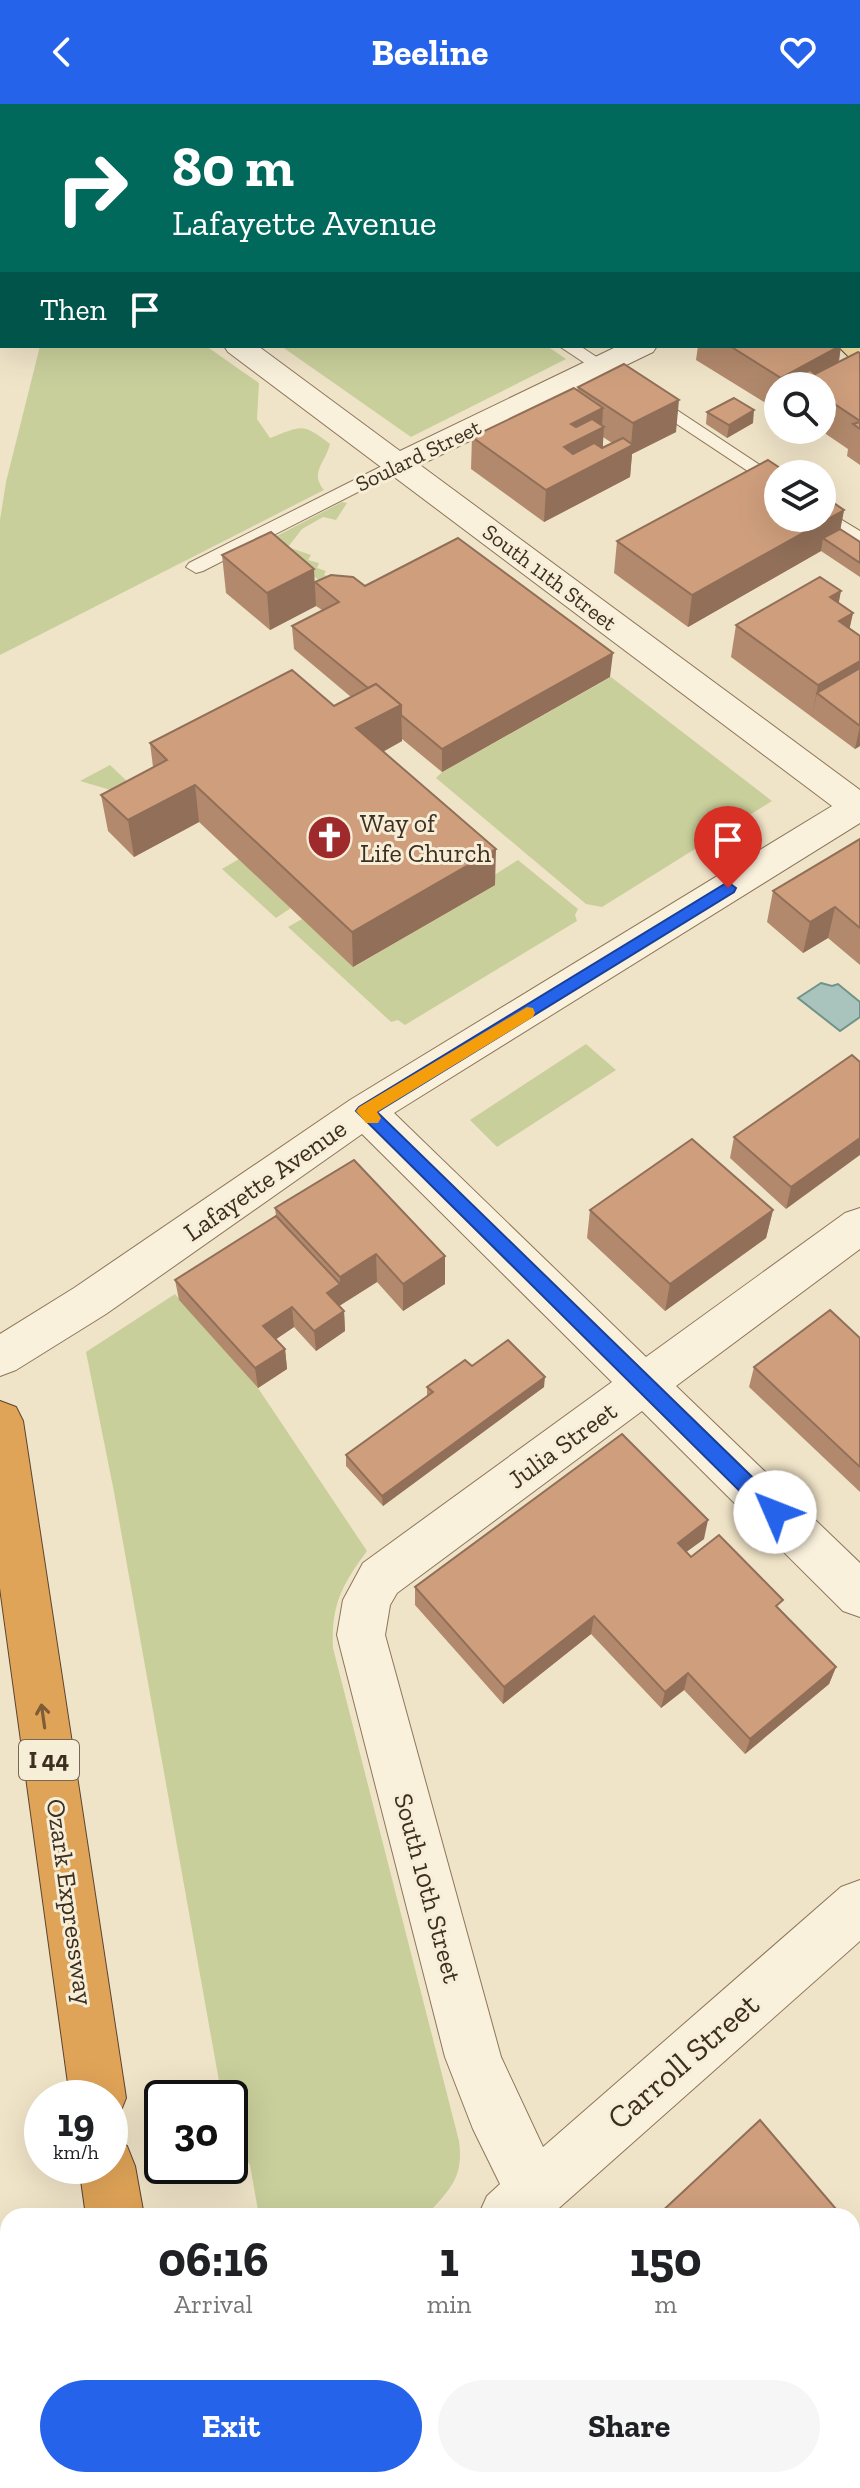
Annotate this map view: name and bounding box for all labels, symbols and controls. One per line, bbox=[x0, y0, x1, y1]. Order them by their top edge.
icon: back bbox=[40, 30, 84, 74]
icon: heart bbox=[776, 30, 820, 74]
text: Beeline bbox=[372, 31, 488, 74]
text: 80 m bbox=[172, 133, 294, 200]
icon: right bbox=[40, 136, 144, 240]
text: Lafayette Avenue bbox=[172, 201, 437, 244]
icon: arrive bbox=[123, 288, 167, 332]
text: Then bbox=[40, 292, 107, 328]
map controls bbox=[764, 372, 836, 532]
button: search bbox=[764, 372, 836, 444]
street label: Soulard Street bbox=[351, 413, 486, 497]
button: layers bbox=[764, 460, 836, 532]
street label: South 11th Street bbox=[477, 518, 623, 637]
pin bbox=[694, 806, 762, 888]
place label: Way of Life Church bbox=[360, 807, 492, 869]
church icon: Way of Life Church bbox=[305, 814, 353, 862]
icon: arrive bbox=[706, 818, 750, 862]
street label: Lafayette Avenue bbox=[178, 1112, 352, 1248]
street label: Julia Street bbox=[501, 1394, 623, 1495]
position arrow bbox=[733, 1470, 817, 1554]
one-way arrow bbox=[35, 1704, 50, 1729]
road number: I 44 bbox=[19, 1740, 79, 1780]
street label: South 10th Street bbox=[387, 1790, 469, 1987]
street label: Ozark Expressway bbox=[40, 1797, 100, 2008]
street label: Carroll Street bbox=[600, 1985, 767, 2137]
speed limit sign: 30 bbox=[144, 2080, 248, 2184]
text: 19 bbox=[57, 2098, 95, 2146]
text: km/h bbox=[53, 2140, 99, 2164]
text: 06:16 bbox=[158, 2231, 269, 2288]
text: 1 bbox=[439, 2231, 459, 2288]
text: 150 bbox=[630, 2231, 702, 2288]
text: Arrival bbox=[174, 2288, 253, 2320]
text: min bbox=[427, 2288, 471, 2320]
text: m bbox=[654, 2288, 677, 2320]
button: Exit bbox=[40, 2380, 422, 2472]
button: Share bbox=[438, 2380, 820, 2472]

